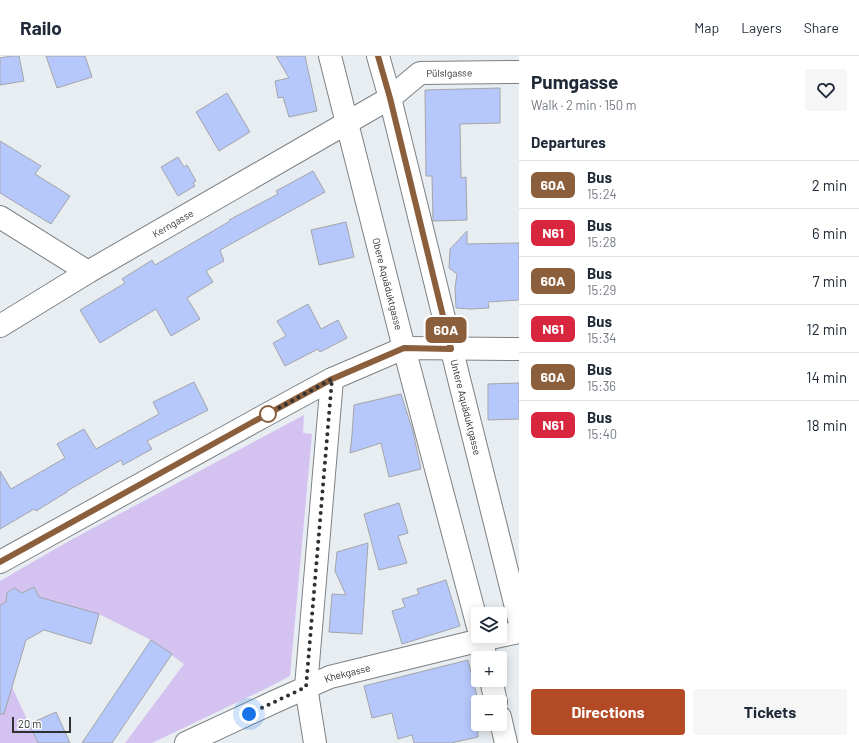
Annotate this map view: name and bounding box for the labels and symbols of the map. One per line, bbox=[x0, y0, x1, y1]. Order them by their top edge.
street label: Pülslgasse bbox=[426, 66, 472, 79]
street label: Kerngasse bbox=[150, 207, 195, 240]
street label: Obere Aquäduktgasse bbox=[370, 237, 405, 331]
line badge: 60A bbox=[423, 317, 469, 343]
street label: Untere Aquäduktgasse bbox=[448, 358, 484, 456]
unlabelled marker bbox=[259, 405, 277, 423]
street label: Khekgasse bbox=[322, 661, 371, 685]
your location bbox=[239, 704, 259, 724]
scale bar bbox=[12, 715, 71, 734]

